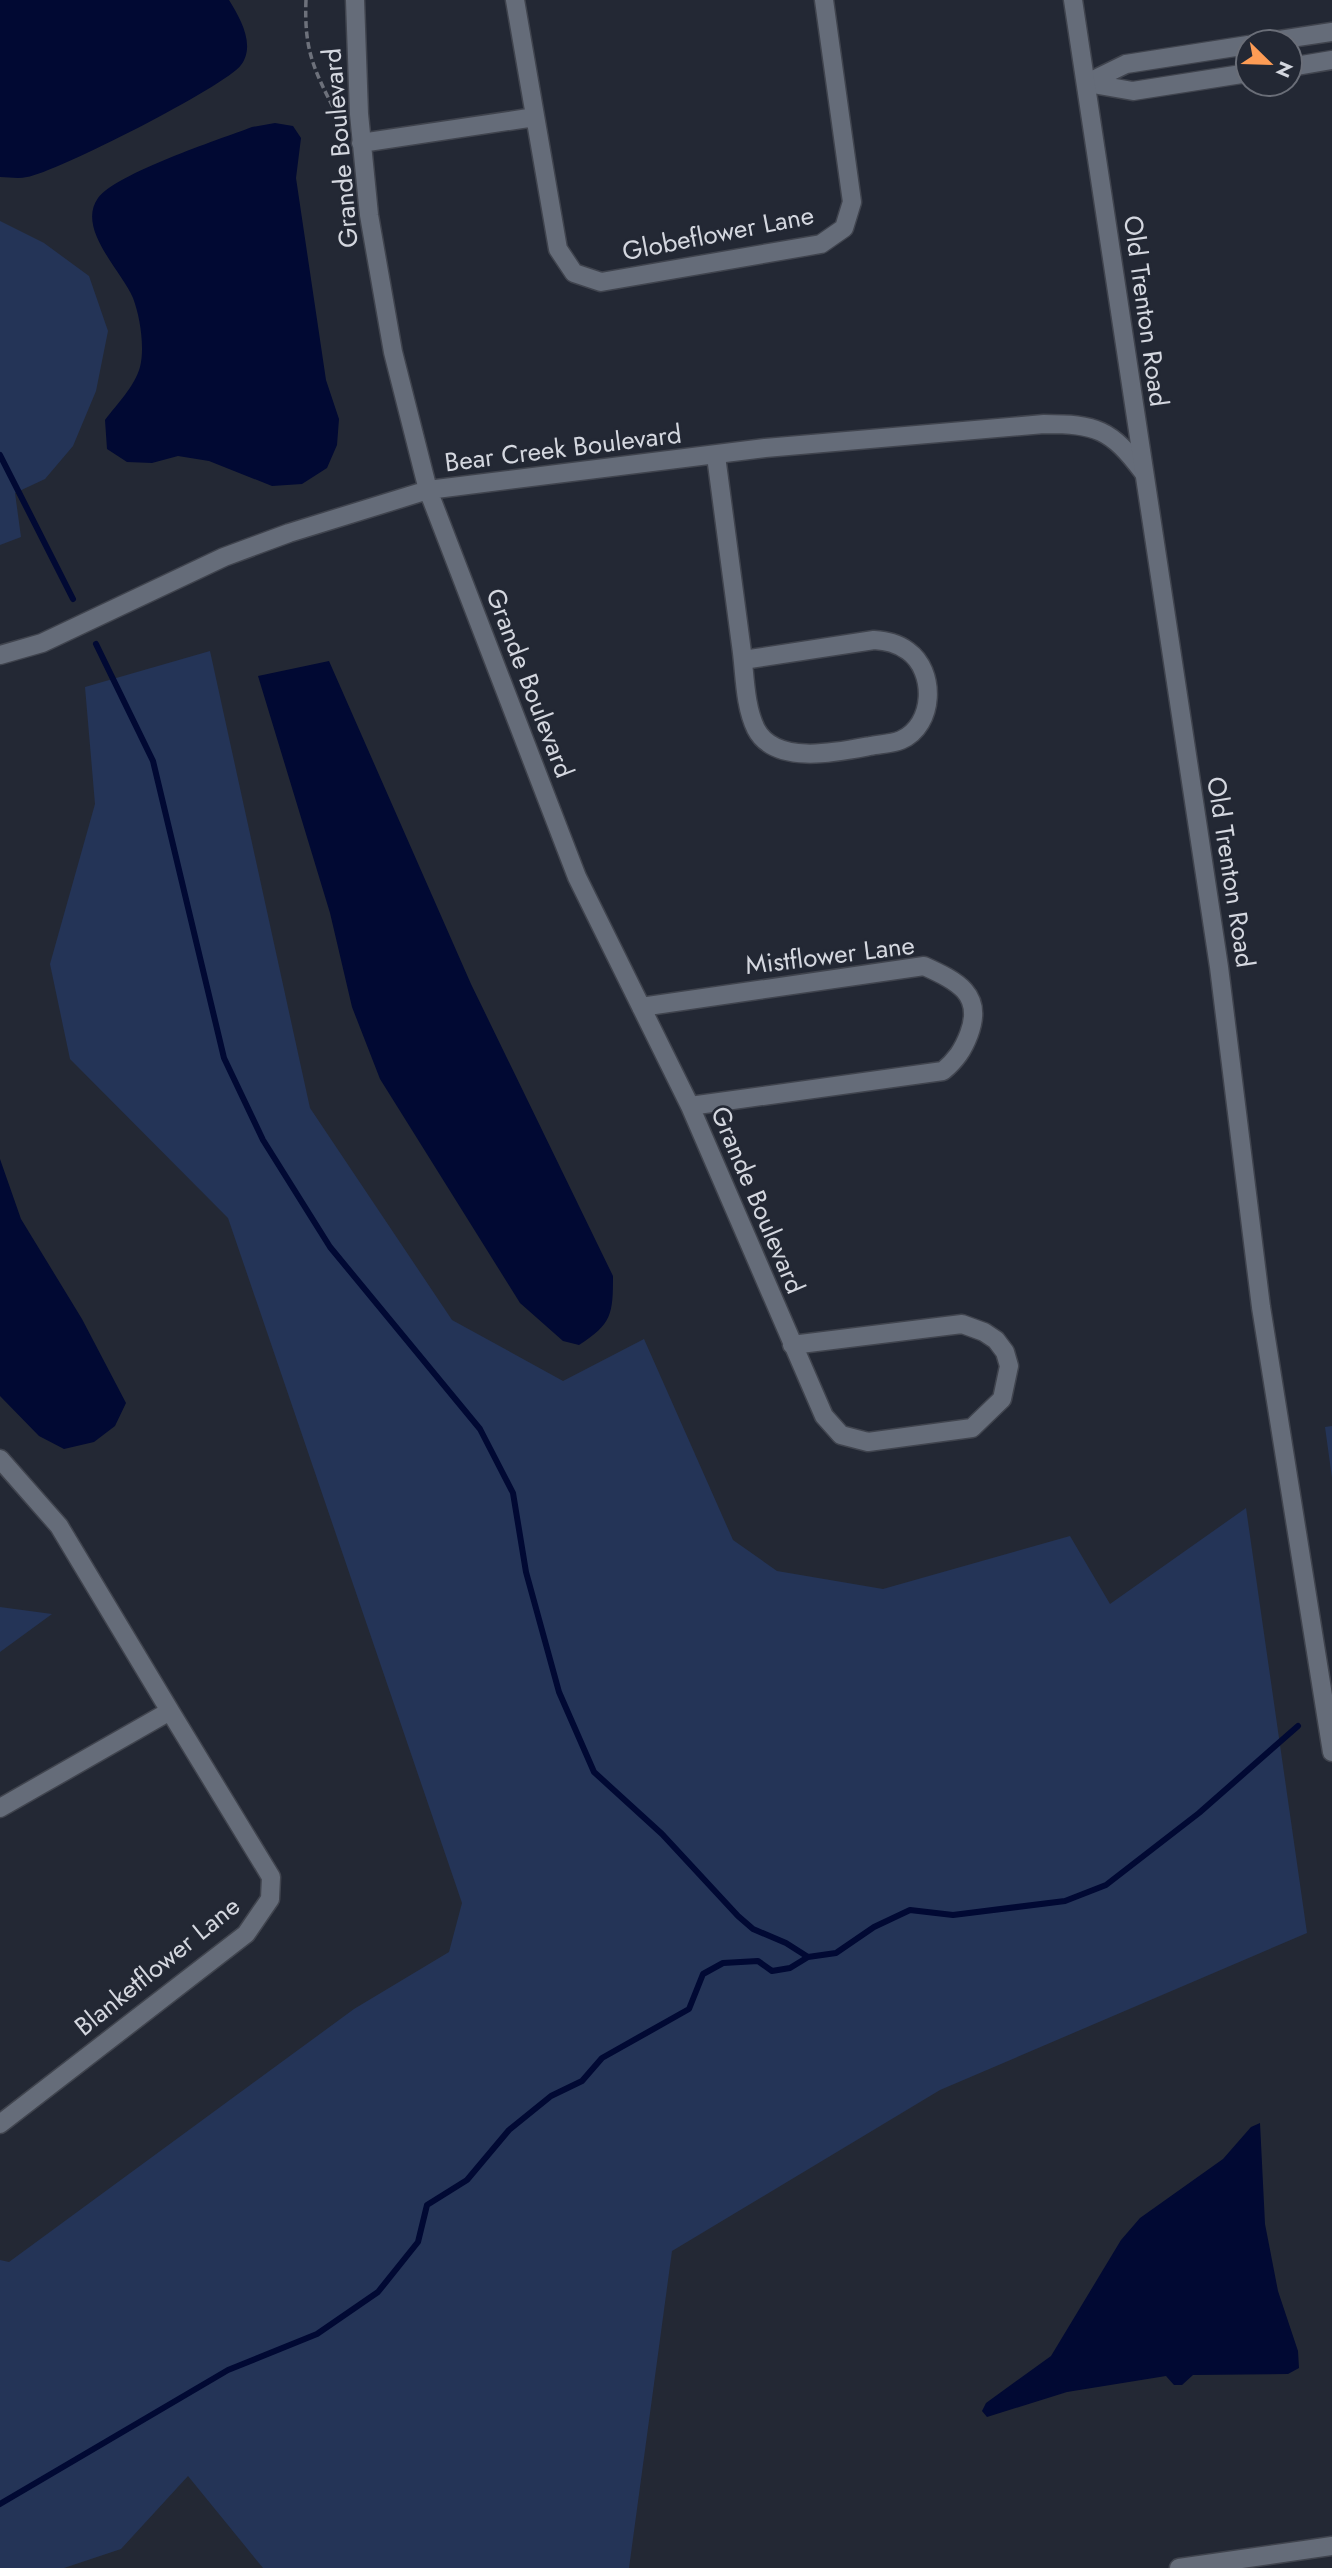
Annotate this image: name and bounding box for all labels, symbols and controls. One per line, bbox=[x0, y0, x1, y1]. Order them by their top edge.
north arrow bbox=[1234, 28, 1304, 98]
street label: Grande Boulevard bbox=[312, 47, 368, 249]
text: N bbox=[1269, 57, 1300, 82]
street label: Globeflower Lane bbox=[619, 196, 817, 270]
street label: Old Trenton Road bbox=[1114, 213, 1178, 409]
street label: Bear Creek Boulevard bbox=[442, 415, 684, 481]
street label: Grande Boulevard bbox=[476, 583, 584, 783]
street label: Old Trenton Road bbox=[1197, 774, 1265, 970]
street label: Mistflower Lane bbox=[743, 926, 917, 984]
street label: Grande Boulevard bbox=[701, 1100, 815, 1300]
street label: Blanketflower Lane bbox=[66, 1887, 248, 2045]

